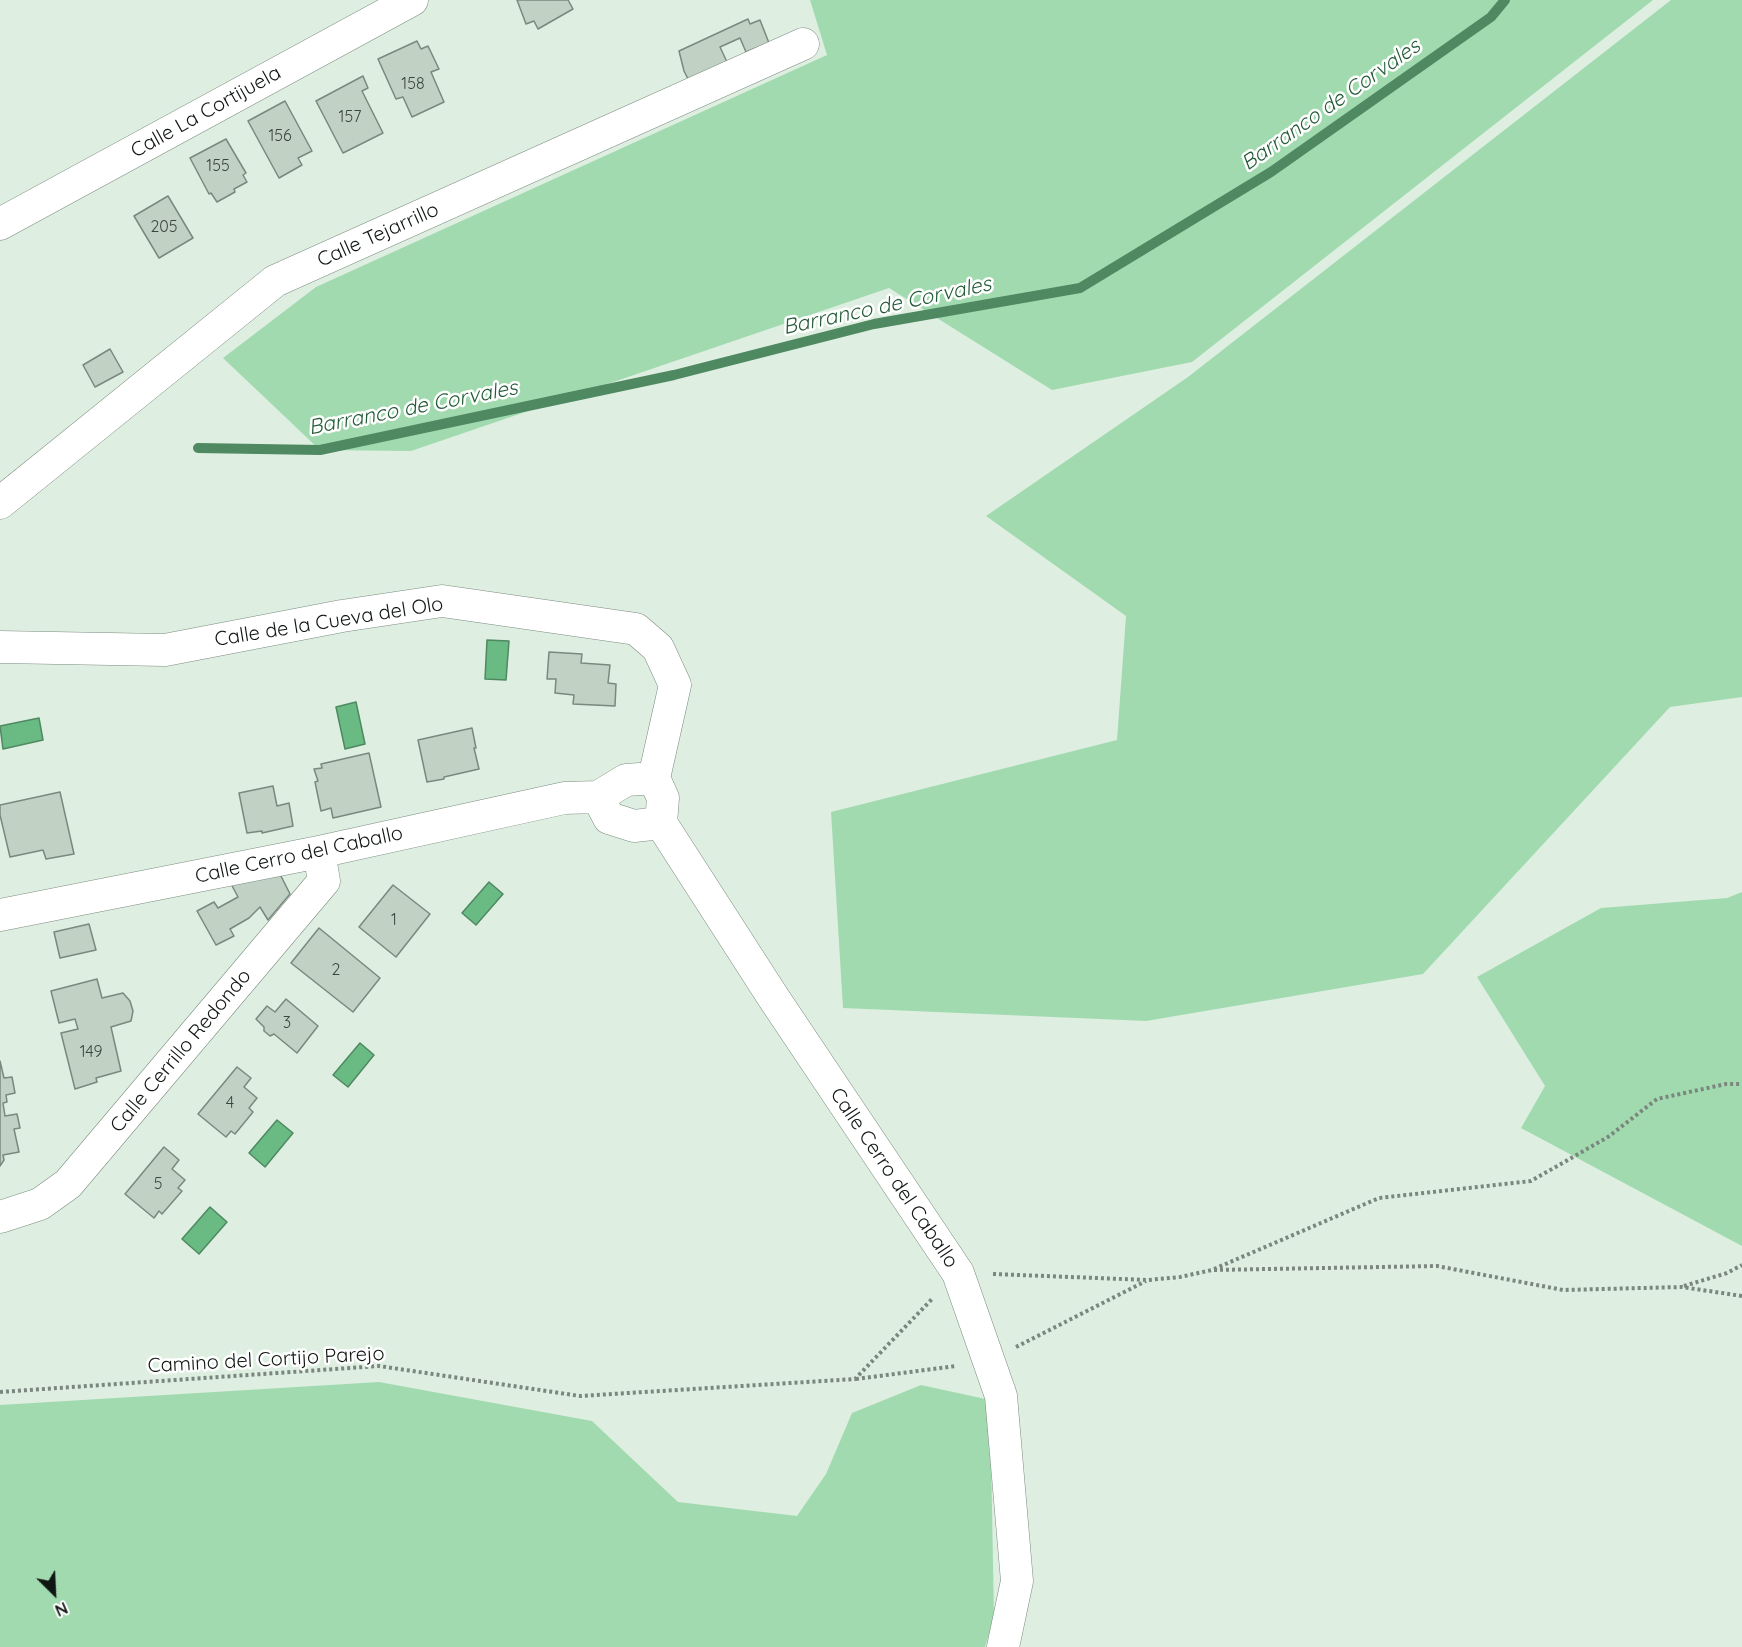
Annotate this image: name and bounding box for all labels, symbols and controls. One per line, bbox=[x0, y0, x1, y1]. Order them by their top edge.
water label: Barranco de Corvales bbox=[1237, 34, 1425, 176]
street label: Calle La Cortijuela bbox=[127, 61, 285, 163]
house number: 158 bbox=[401, 74, 425, 94]
house number: 157 bbox=[339, 107, 361, 127]
house number: 156 bbox=[268, 126, 292, 146]
house number: 155 bbox=[206, 156, 230, 176]
street label: Calle Tejarrillo bbox=[314, 198, 442, 272]
house number: 205 bbox=[150, 217, 178, 237]
water label: Barranco de Corvales bbox=[780, 272, 994, 340]
water label: Barranco de Corvales bbox=[306, 375, 520, 441]
street label: Calle de la Cueva del Olo bbox=[213, 592, 445, 652]
street label: Calle Cerro del Caballo bbox=[193, 821, 405, 889]
house number: 1 bbox=[391, 910, 397, 930]
house number: 2 bbox=[332, 960, 340, 980]
street label: Calle Cerrillo Redondo bbox=[106, 964, 256, 1138]
house number: 3 bbox=[283, 1013, 291, 1033]
house number: 149 bbox=[80, 1042, 102, 1062]
street label: Calle Cerro del Caballo bbox=[825, 1084, 963, 1272]
house number: 4 bbox=[226, 1093, 234, 1113]
house number: 5 bbox=[154, 1174, 162, 1194]
street label: Camino del Cortijo Parejo bbox=[147, 1342, 385, 1378]
north arrow bbox=[24, 1563, 84, 1623]
text: N bbox=[52, 1598, 71, 1621]

